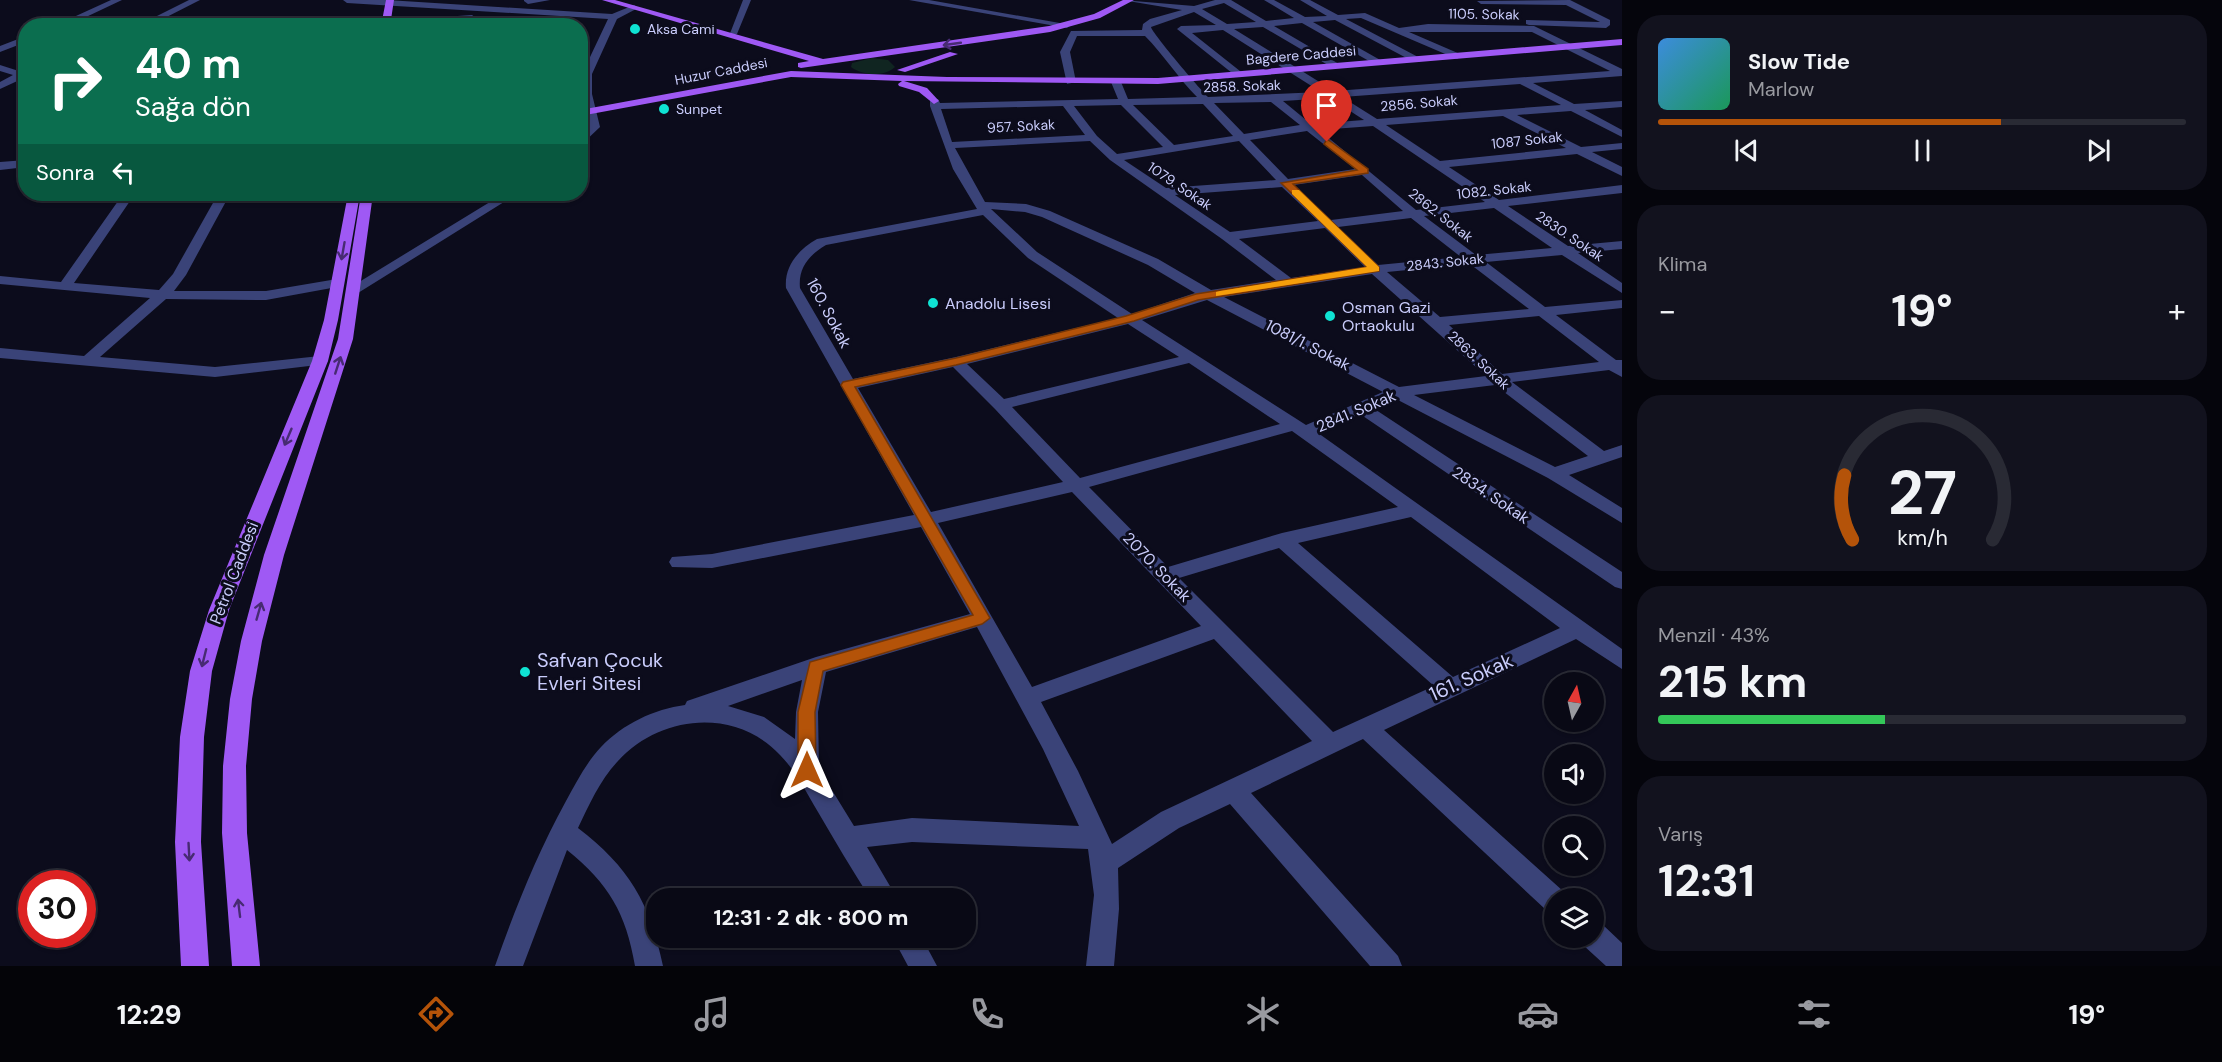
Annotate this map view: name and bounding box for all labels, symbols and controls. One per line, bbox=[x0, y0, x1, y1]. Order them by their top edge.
street label: 1105. Sokak bbox=[1448, 4, 1520, 24]
place label: Aksa Cami bbox=[647, 20, 715, 38]
marker: Aksa Cami bbox=[628, 22, 642, 36]
text: 40 m bbox=[135, 36, 241, 91]
one-way arrow bbox=[943, 39, 962, 50]
street label: Bagdere Caddesi bbox=[1245, 41, 1357, 69]
icon: right bbox=[36, 42, 114, 120]
text: Slow Tide bbox=[1748, 47, 1850, 76]
street label: Huzur Caddesi bbox=[673, 53, 769, 89]
street label: 2858. Sokak bbox=[1203, 76, 1281, 96]
text: Marlow bbox=[1748, 76, 1814, 102]
pin bbox=[1301, 80, 1352, 142]
text: Sağa dön bbox=[135, 89, 251, 124]
icon: arrive bbox=[1310, 89, 1343, 122]
street label: 2856. Sokak bbox=[1380, 91, 1458, 115]
place label: Sunpet bbox=[676, 100, 722, 118]
marker: Sunpet bbox=[657, 102, 671, 116]
street label: 957. Sokak bbox=[986, 115, 1056, 137]
street label: 1087 Sokak bbox=[1491, 127, 1563, 153]
icon: previous bbox=[1730, 134, 1763, 167]
icon: pause bbox=[1906, 134, 1939, 167]
icon: next bbox=[2082, 134, 2115, 167]
icon: left bbox=[107, 156, 140, 189]
text: Sonra bbox=[36, 158, 95, 187]
street label: 1079. Sokak bbox=[1144, 158, 1216, 214]
street label: 1082. Sokak bbox=[1456, 177, 1532, 203]
street label: 2862. Sokak bbox=[1405, 184, 1477, 246]
street label: 2830. Sokak bbox=[1533, 207, 1607, 265]
one-way arrow bbox=[337, 241, 348, 260]
street label: 2843. Sokak bbox=[1405, 249, 1485, 275]
text: Klima bbox=[1658, 251, 1707, 277]
street label: 160. Sokak bbox=[802, 274, 856, 352]
text: 19° bbox=[1891, 281, 1953, 340]
text: − bbox=[1658, 289, 1676, 332]
text: + bbox=[2168, 289, 2186, 332]
place label: Anadolu Lisesi bbox=[945, 293, 1051, 314]
marker: Anadolu Lisesi bbox=[926, 296, 940, 310]
place label: Osman Gazi Ortaokulu bbox=[1342, 297, 1431, 336]
marker: Osman Gazi Ortaokulu bbox=[1323, 309, 1337, 323]
street label: 1081/1. Sokak bbox=[1262, 315, 1354, 375]
street label: 2863. Sokak bbox=[1444, 327, 1514, 393]
one-way arrow bbox=[333, 356, 344, 375]
street label: 2841. Sokak bbox=[1313, 385, 1399, 437]
one-way arrow bbox=[282, 427, 293, 446]
text: 27 bbox=[1887, 452, 1957, 533]
street label: 2834. Sokak bbox=[1448, 461, 1534, 529]
street label: Petrol Caddesi bbox=[205, 519, 263, 627]
text: km/h bbox=[1897, 524, 1947, 552]
street label: 2070. Sokak bbox=[1118, 528, 1196, 606]
one-way arrow bbox=[253, 601, 265, 620]
text: Menzil · 43% bbox=[1658, 622, 1770, 648]
place label: Safvan Çocuk Evleri Sitesi bbox=[537, 647, 663, 696]
street label: 161. Sokak bbox=[1425, 647, 1517, 707]
one-way arrow bbox=[197, 649, 209, 668]
text: 215 km bbox=[1658, 652, 1807, 711]
marker: Safvan Çocuk Evleri Sitesi bbox=[518, 665, 532, 679]
north arrow bbox=[1544, 672, 1604, 732]
map controls bbox=[1544, 672, 1604, 948]
position arrow bbox=[775, 738, 839, 802]
button: sound bbox=[1544, 744, 1604, 804]
button: search bbox=[1544, 816, 1604, 876]
text: Varış bbox=[1658, 821, 1703, 847]
one-way arrow bbox=[183, 842, 194, 862]
text: 12:31 bbox=[1658, 851, 1755, 910]
speed limit sign: 30 bbox=[18, 870, 96, 948]
button: layers bbox=[1544, 888, 1604, 948]
one-way arrow bbox=[234, 899, 245, 918]
text: 12:31 · 2 dk · 800 m bbox=[714, 903, 908, 932]
icon: directions bbox=[415, 993, 457, 1035]
icon: music bbox=[691, 993, 733, 1035]
icon: phone bbox=[966, 993, 1008, 1035]
icon: climate bbox=[1242, 993, 1284, 1035]
icon: car bbox=[1517, 993, 1559, 1035]
icon: filters bbox=[1793, 993, 1835, 1035]
text: 12:29 bbox=[117, 997, 182, 1032]
text: 19° bbox=[2068, 997, 2105, 1032]

